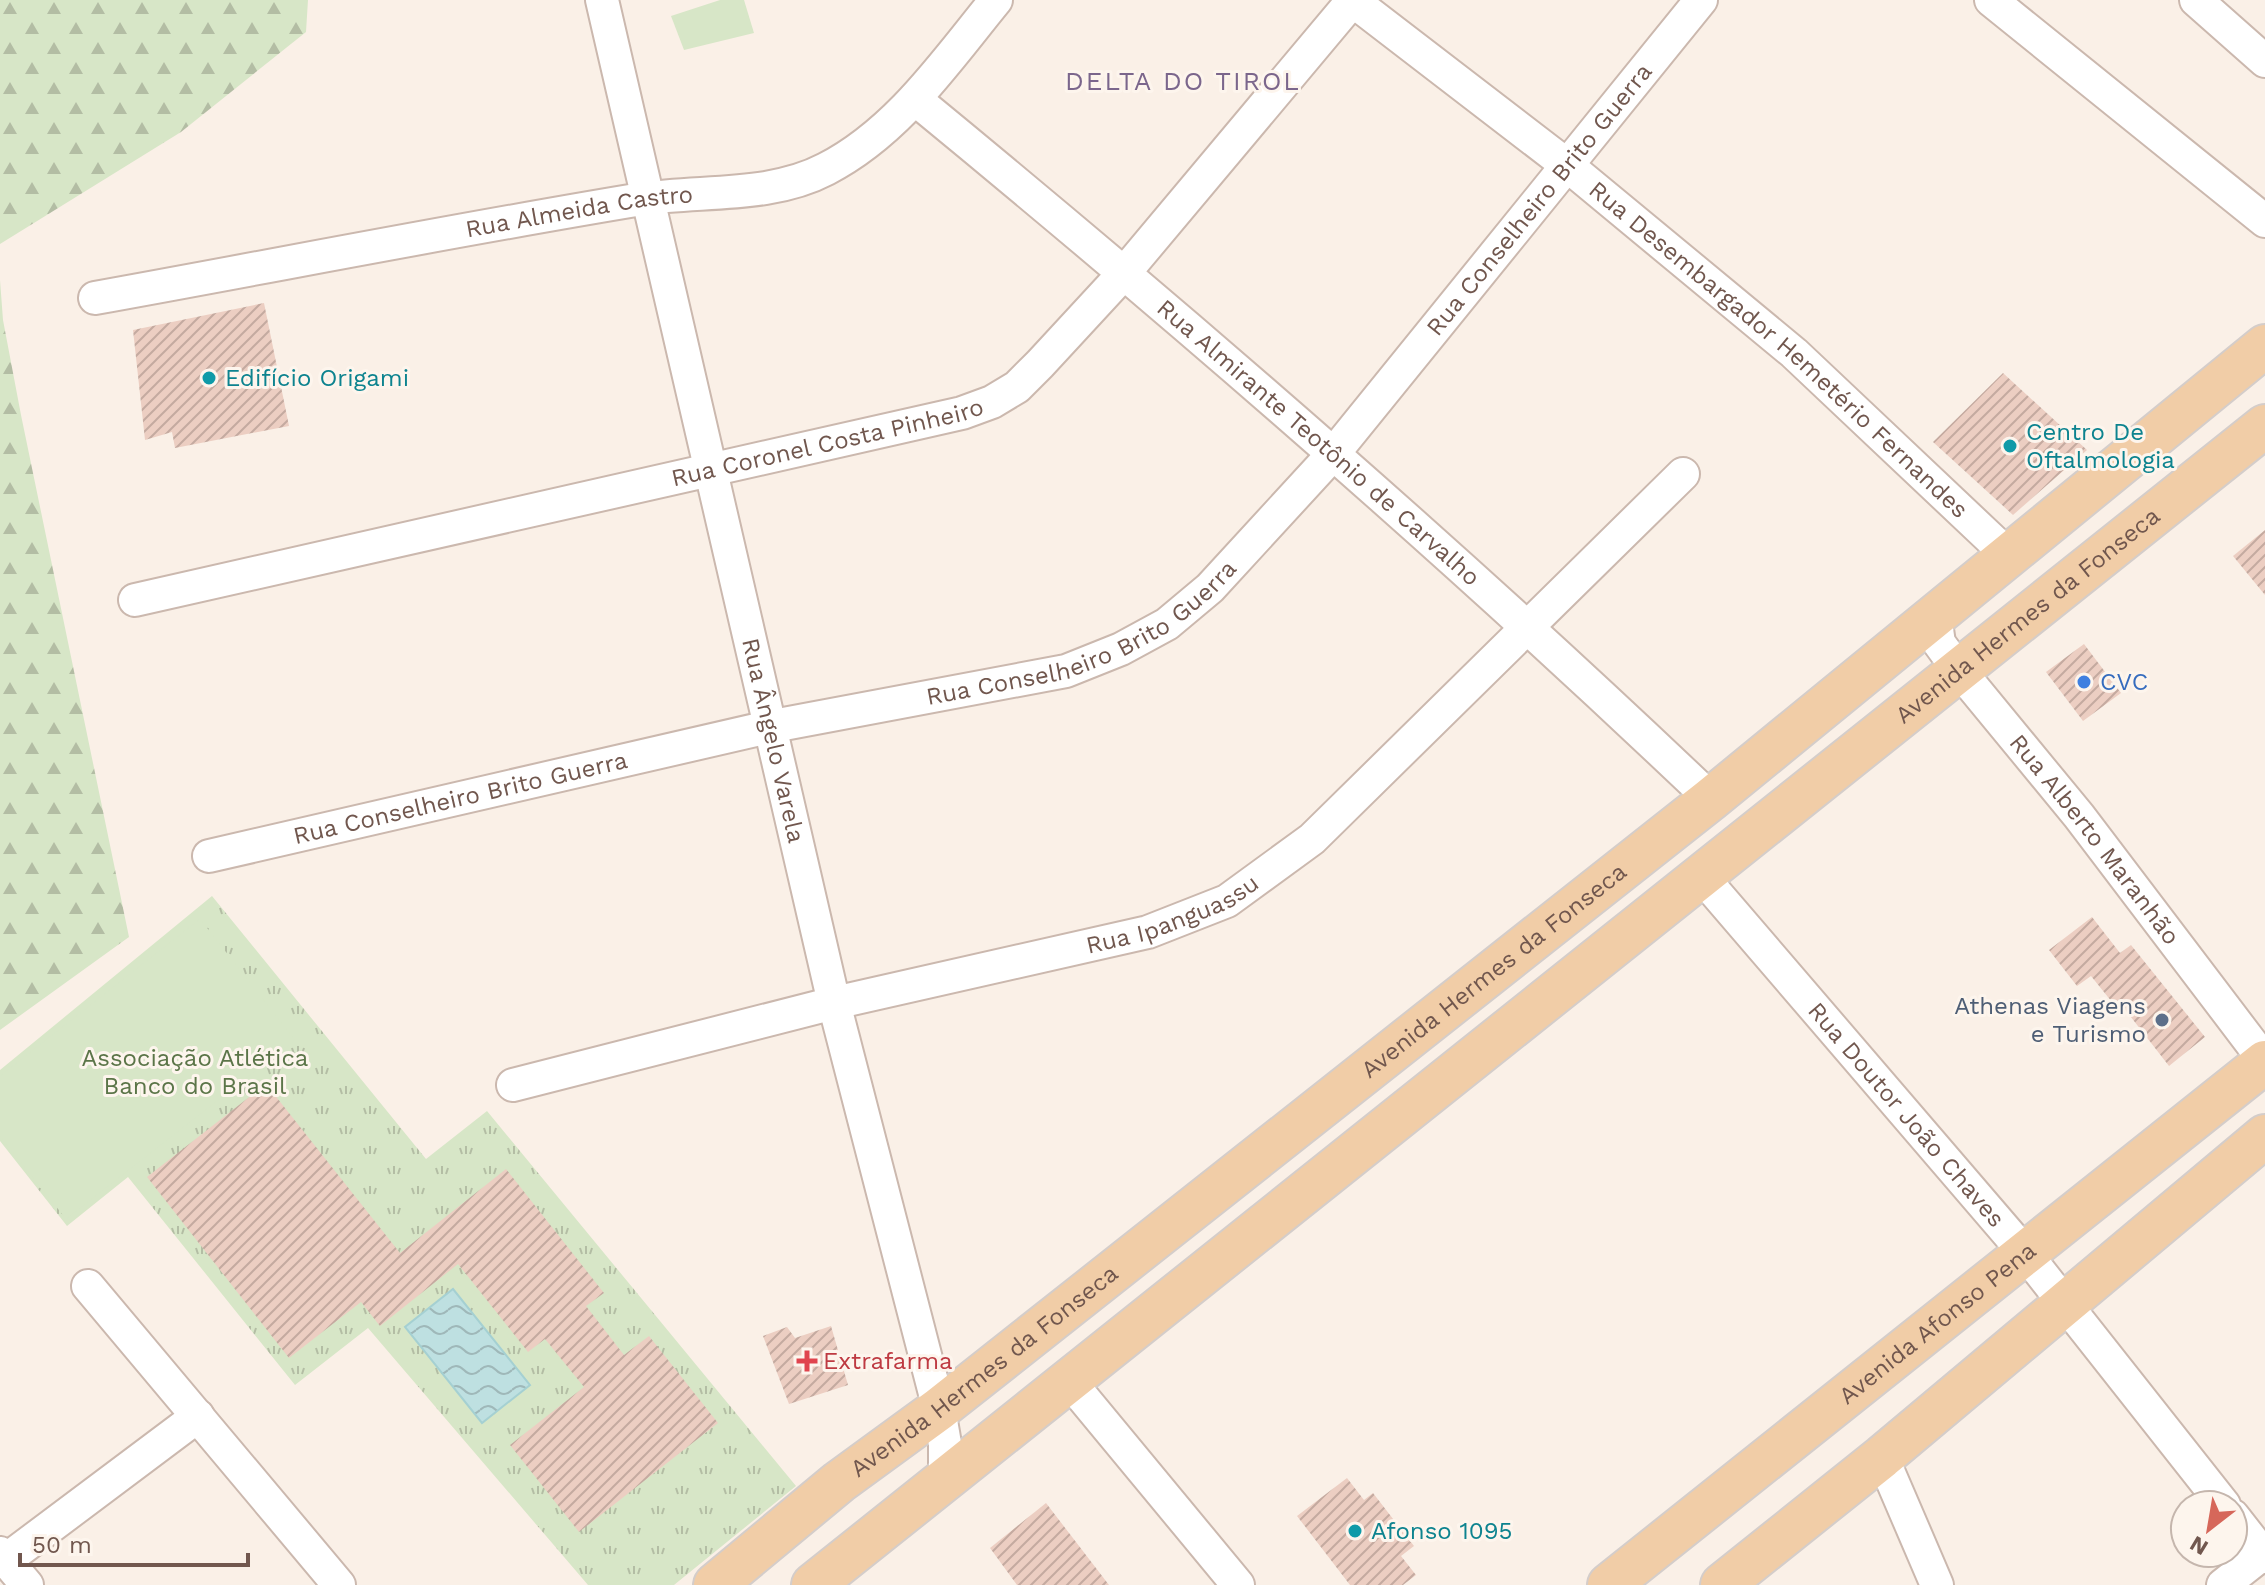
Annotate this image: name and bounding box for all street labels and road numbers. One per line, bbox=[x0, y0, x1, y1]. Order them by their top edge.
street label: Rua Conselheiro Brito Guerra bbox=[1421, 58, 1658, 341]
street label: Rua Desembargador Hemetério Fernandes bbox=[1584, 175, 1974, 524]
street label: Rua Almeida Castro bbox=[463, 180, 694, 243]
street label: Rua Almirante Teotônio de Carvalho bbox=[1151, 294, 1486, 592]
street label: Rua Coronel Costa Pinheiro bbox=[669, 392, 987, 492]
street label: Avenida Hermes da Fonseca bbox=[1890, 502, 2165, 729]
street label: Rua Conselheiro Brito Guerra bbox=[924, 555, 1242, 711]
street label: Rua Ângelo Varela bbox=[736, 635, 810, 846]
street label: Rua Alberto Maranhão bbox=[2004, 729, 2186, 950]
street label: Rua Conselheiro Brito Guerra bbox=[291, 746, 630, 850]
street label: Avenida Hermes da Fonseca bbox=[1356, 857, 1632, 1084]
street label: Rua Ipanguassu bbox=[1083, 869, 1264, 960]
street label: Rua Doutor João Chaves bbox=[1802, 997, 2010, 1233]
street label: Avenida Afonso Pena bbox=[1833, 1236, 2041, 1410]
street label: Avenida Hermes da Fonseca bbox=[845, 1259, 1123, 1483]

